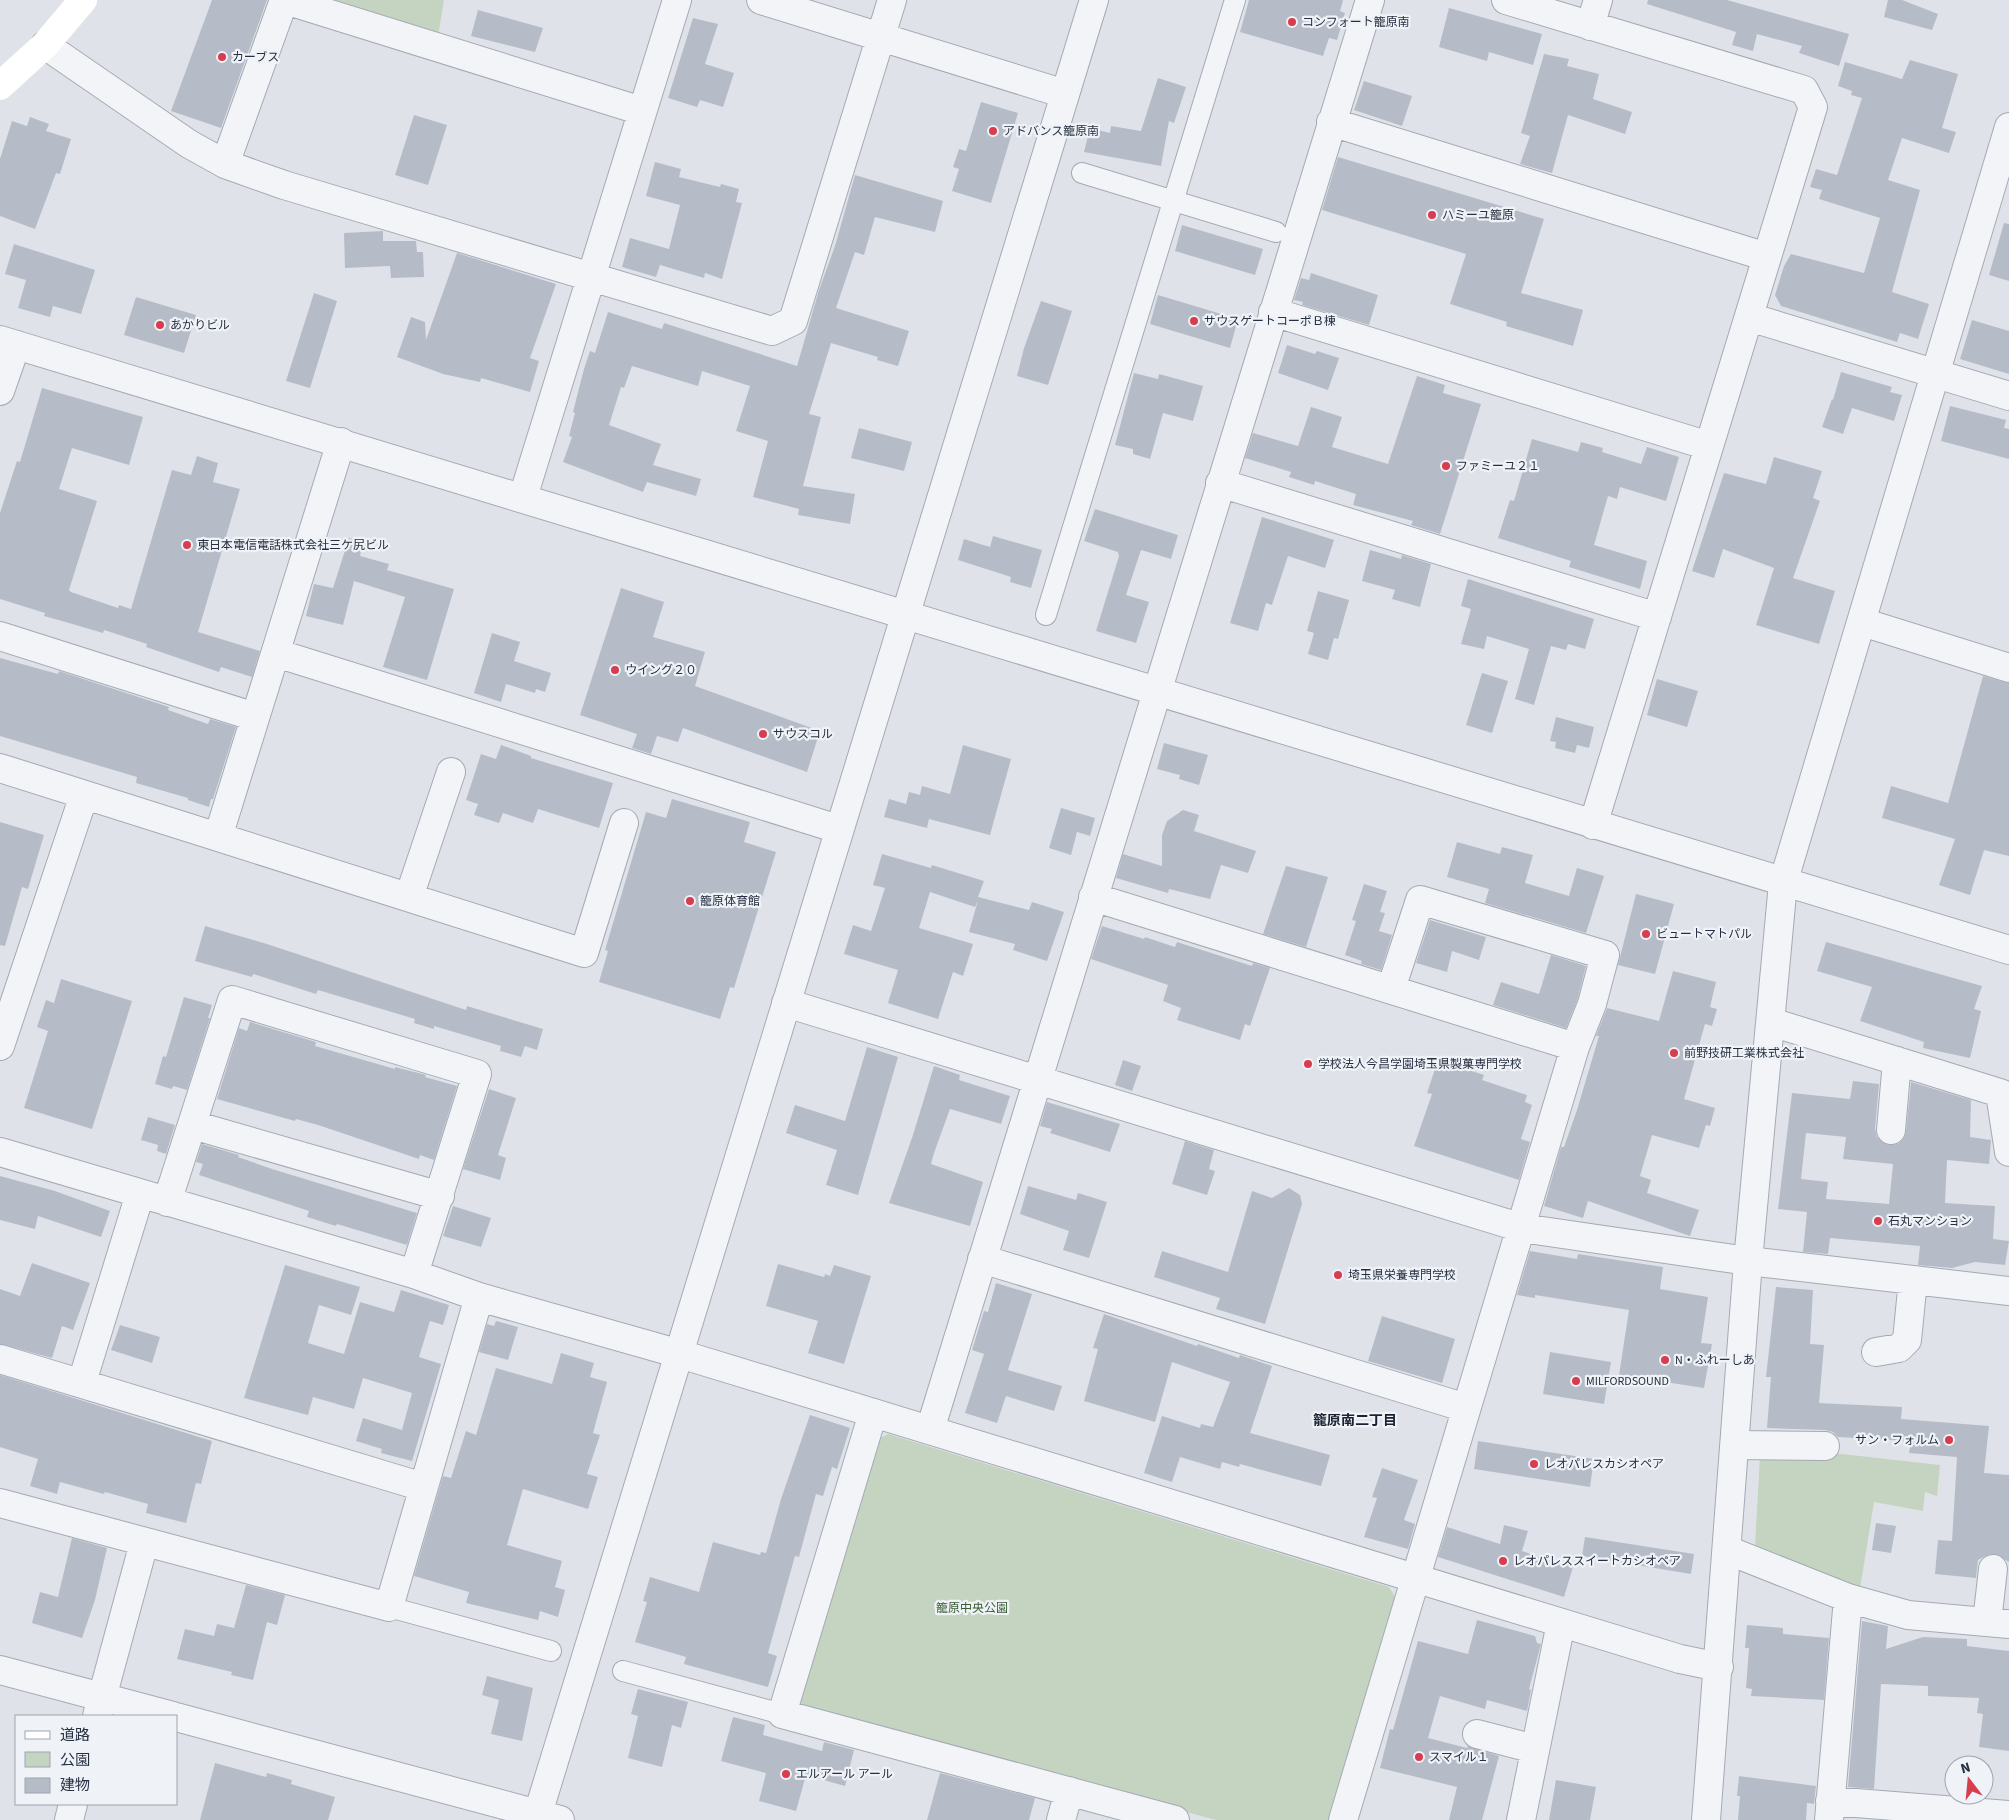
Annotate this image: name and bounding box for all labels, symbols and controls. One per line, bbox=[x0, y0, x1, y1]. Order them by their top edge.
place label: コンフォート籠原南 bbox=[1302, 14, 1410, 31]
marker: コンフォート籠原南 bbox=[1286, 16, 1298, 28]
place label: カーブス bbox=[232, 49, 279, 66]
marker: カーブス bbox=[216, 51, 228, 63]
place label: アドバンス籠原南 bbox=[1003, 123, 1099, 140]
marker: アドバンス籠原南 bbox=[987, 125, 999, 137]
place label: ハミーユ籠原 bbox=[1442, 207, 1514, 224]
marker: ハミーユ籠原 bbox=[1426, 209, 1438, 221]
place label: サウスゲートコーポＢ棟 bbox=[1204, 313, 1336, 330]
marker: サウスゲートコーポＢ棟 bbox=[1188, 315, 1200, 327]
place label: あかりビル bbox=[170, 317, 230, 334]
marker: あかりビル bbox=[154, 319, 166, 331]
place label: ファミーユ２１ bbox=[1456, 458, 1540, 475]
marker: ファミーユ２１ bbox=[1440, 460, 1452, 472]
place label: 東日本電信電話株式会社三ケ尻ビル bbox=[197, 537, 389, 554]
marker: 東日本電信電話株式会社三ケ尻ビル bbox=[181, 539, 193, 551]
place label: ウイング２０ bbox=[625, 662, 697, 679]
marker: ウイング２０ bbox=[609, 664, 621, 676]
place label: サウスコル bbox=[773, 726, 833, 743]
marker: サウスコル bbox=[757, 728, 769, 740]
place label: 籠原体育館 bbox=[700, 893, 760, 910]
marker: 籠原体育館 bbox=[684, 895, 696, 907]
place label: ビュートマトパル bbox=[1656, 926, 1752, 943]
marker: ビュートマトパル bbox=[1640, 928, 1652, 940]
place label: 前野技研工業株式会社 bbox=[1684, 1045, 1804, 1062]
marker: 前野技研工業株式会社 bbox=[1668, 1047, 1680, 1059]
place label: 学校法人今昌学園埼玉県製菓専門学校 bbox=[1318, 1056, 1522, 1073]
marker: 学校法人今昌学園埼玉県製菓専門学校 bbox=[1302, 1058, 1314, 1070]
place label: 石丸マンション bbox=[1888, 1213, 1972, 1230]
marker: 石丸マンション bbox=[1872, 1215, 1884, 1227]
place label: 埼玉県栄養専門学校 bbox=[1348, 1267, 1456, 1284]
marker: 埼玉県栄養専門学校 bbox=[1332, 1269, 1344, 1281]
place label: N・ふれーしあ bbox=[1675, 1352, 1755, 1369]
marker: N・ふれーしあ bbox=[1659, 1354, 1671, 1366]
place label: MILFORDSOUND bbox=[1586, 1373, 1669, 1390]
marker: MILFORDSOUND bbox=[1570, 1375, 1582, 1387]
district label: 籠原南二丁目 bbox=[1313, 1411, 1397, 1431]
place label: サン・フォルム bbox=[1855, 1432, 1939, 1449]
marker: サン・フォルム bbox=[1943, 1434, 1955, 1446]
place label: レオパレスカシオペア bbox=[1544, 1456, 1664, 1473]
marker: レオパレスカシオペア bbox=[1528, 1458, 1540, 1470]
place label: レオパレススイートカシオペア bbox=[1513, 1553, 1681, 1570]
marker: レオパレススイートカシオペア bbox=[1497, 1555, 1509, 1567]
park label: 籠原中央公園 bbox=[936, 1600, 1008, 1617]
legend bbox=[15, 1715, 178, 1805]
text: 道路 bbox=[60, 1725, 90, 1746]
place label: スマイル１ bbox=[1429, 1749, 1489, 1766]
text: 公園 bbox=[60, 1750, 90, 1771]
marker: スマイル１ bbox=[1413, 1751, 1425, 1763]
north arrow bbox=[1944, 1755, 1994, 1805]
text: N bbox=[1958, 1758, 1973, 1779]
place label: エルアール アール bbox=[796, 1766, 893, 1783]
marker: エルアール アール bbox=[780, 1768, 792, 1780]
text: 建物 bbox=[60, 1775, 90, 1796]

